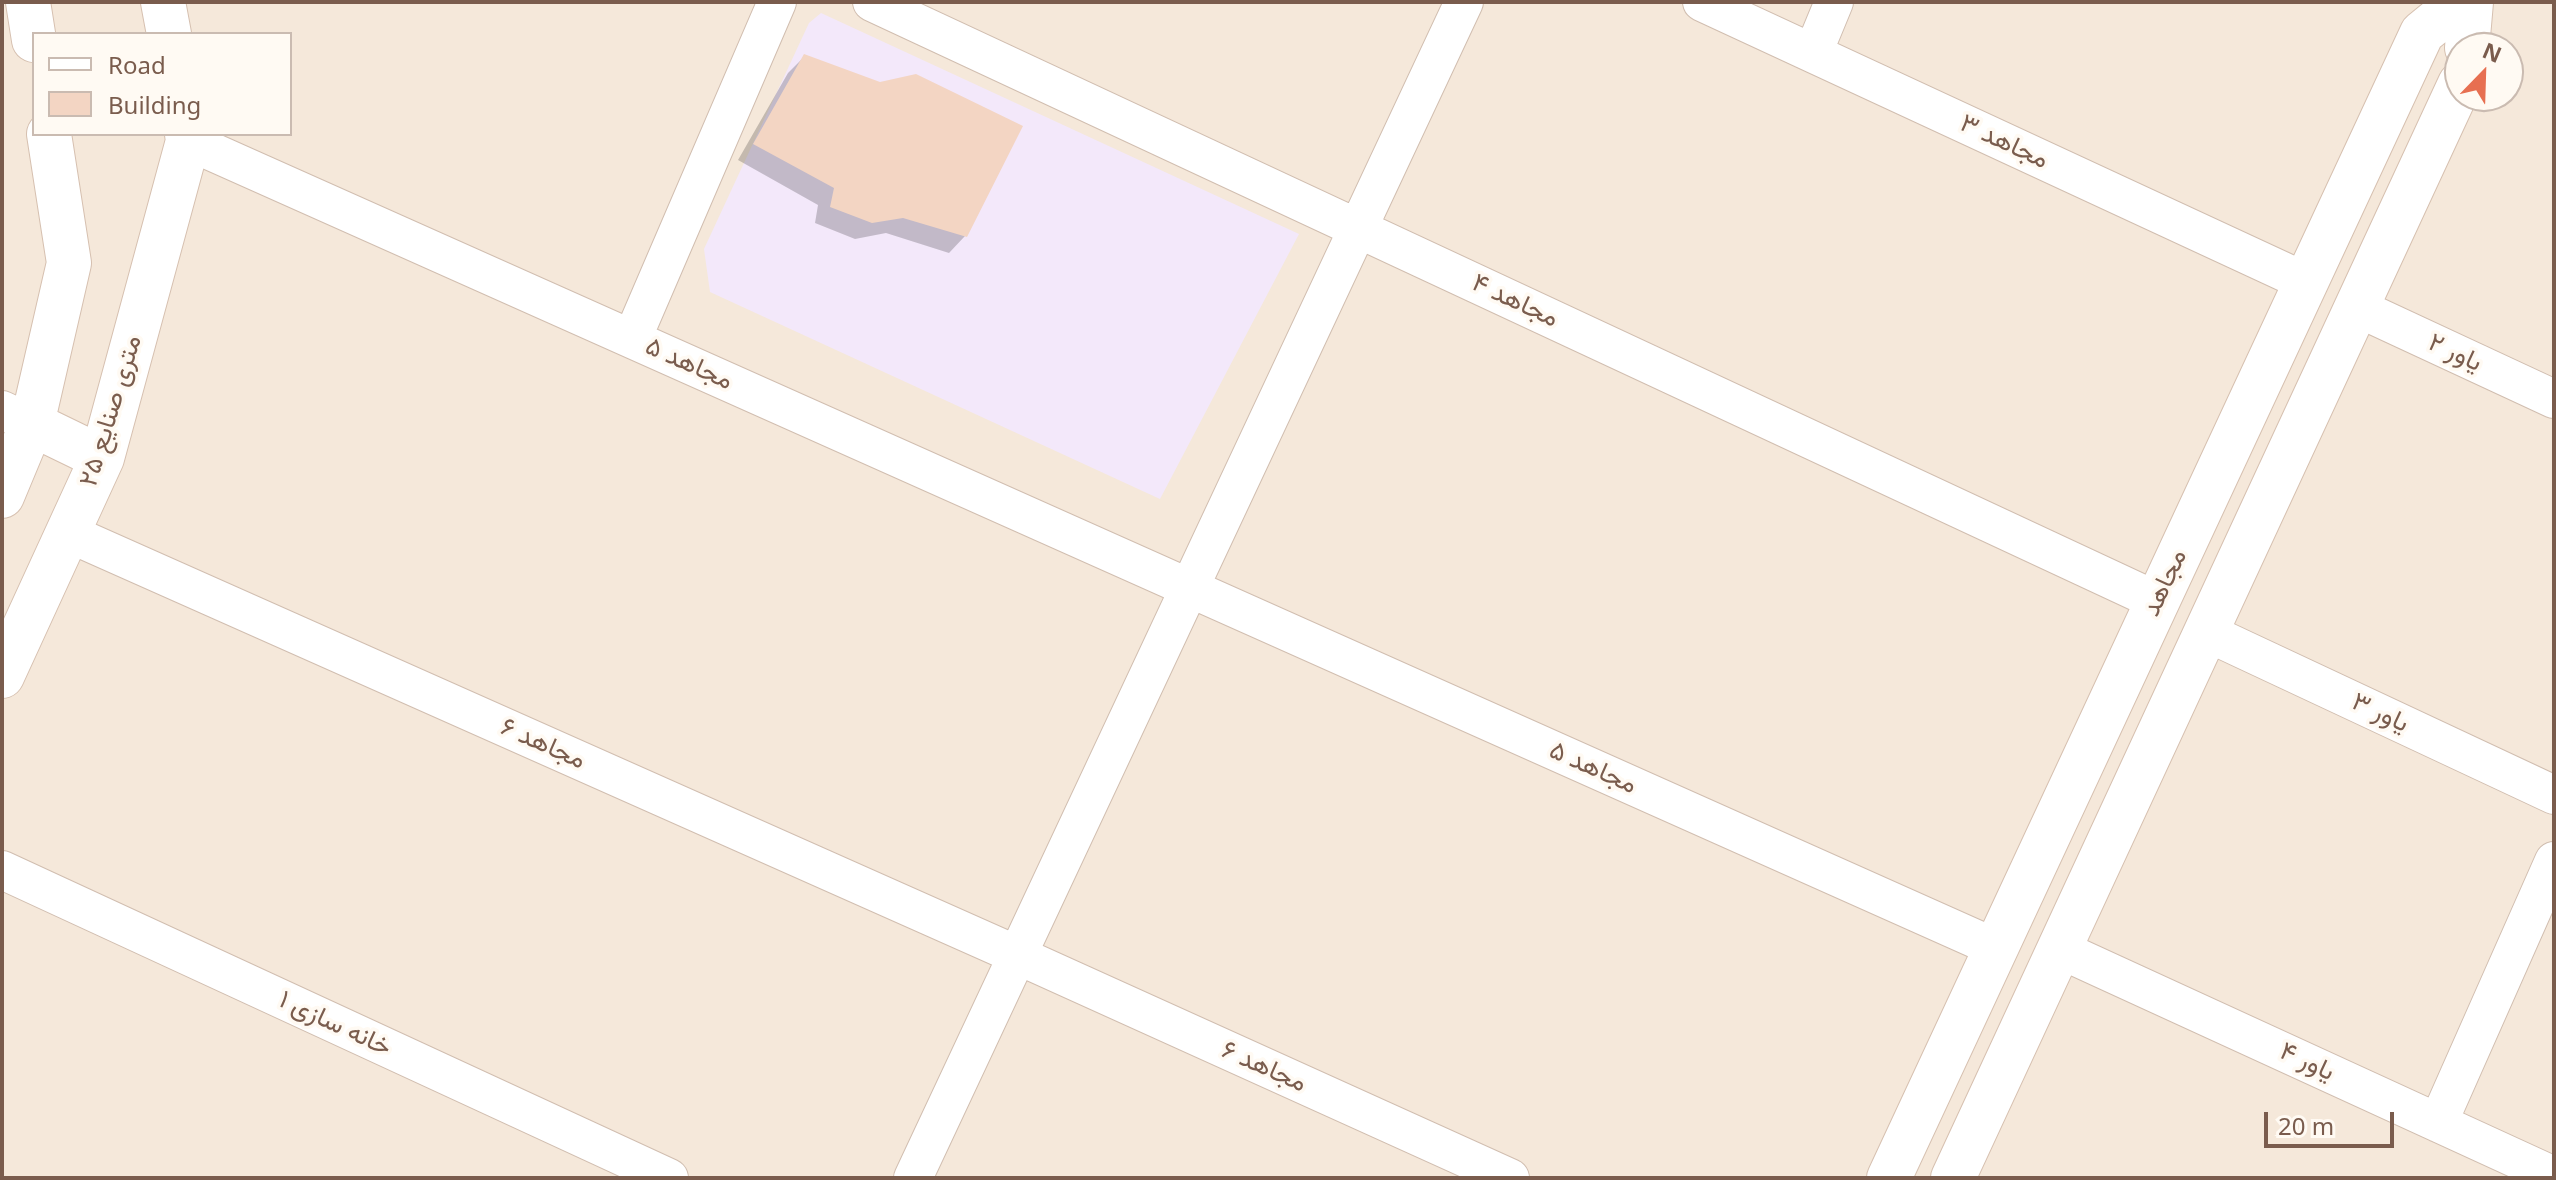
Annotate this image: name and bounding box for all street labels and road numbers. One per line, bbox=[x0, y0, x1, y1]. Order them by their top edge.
street label: مجاهد ۳ bbox=[1955, 108, 2053, 176]
street label: مجاهد ۴ bbox=[1467, 267, 1563, 335]
street label: یاور ۲ bbox=[2423, 327, 2487, 379]
street label: ۵ مجاهد bbox=[640, 331, 738, 397]
street label: ۲۵ متری صنایع bbox=[73, 332, 149, 490]
street label: مجاهد bbox=[2136, 545, 2194, 621]
street label: یاور ۳ bbox=[2347, 686, 2413, 740]
street label: ۶ مجاهد bbox=[496, 712, 590, 776]
street label: مجاهد ۵ bbox=[1544, 735, 1642, 801]
street label: خانه سازی ۱ bbox=[274, 984, 396, 1064]
street label: مجاهد ۶ bbox=[1217, 1035, 1311, 1099]
street label: یاور ۴ bbox=[2275, 1036, 2339, 1088]

